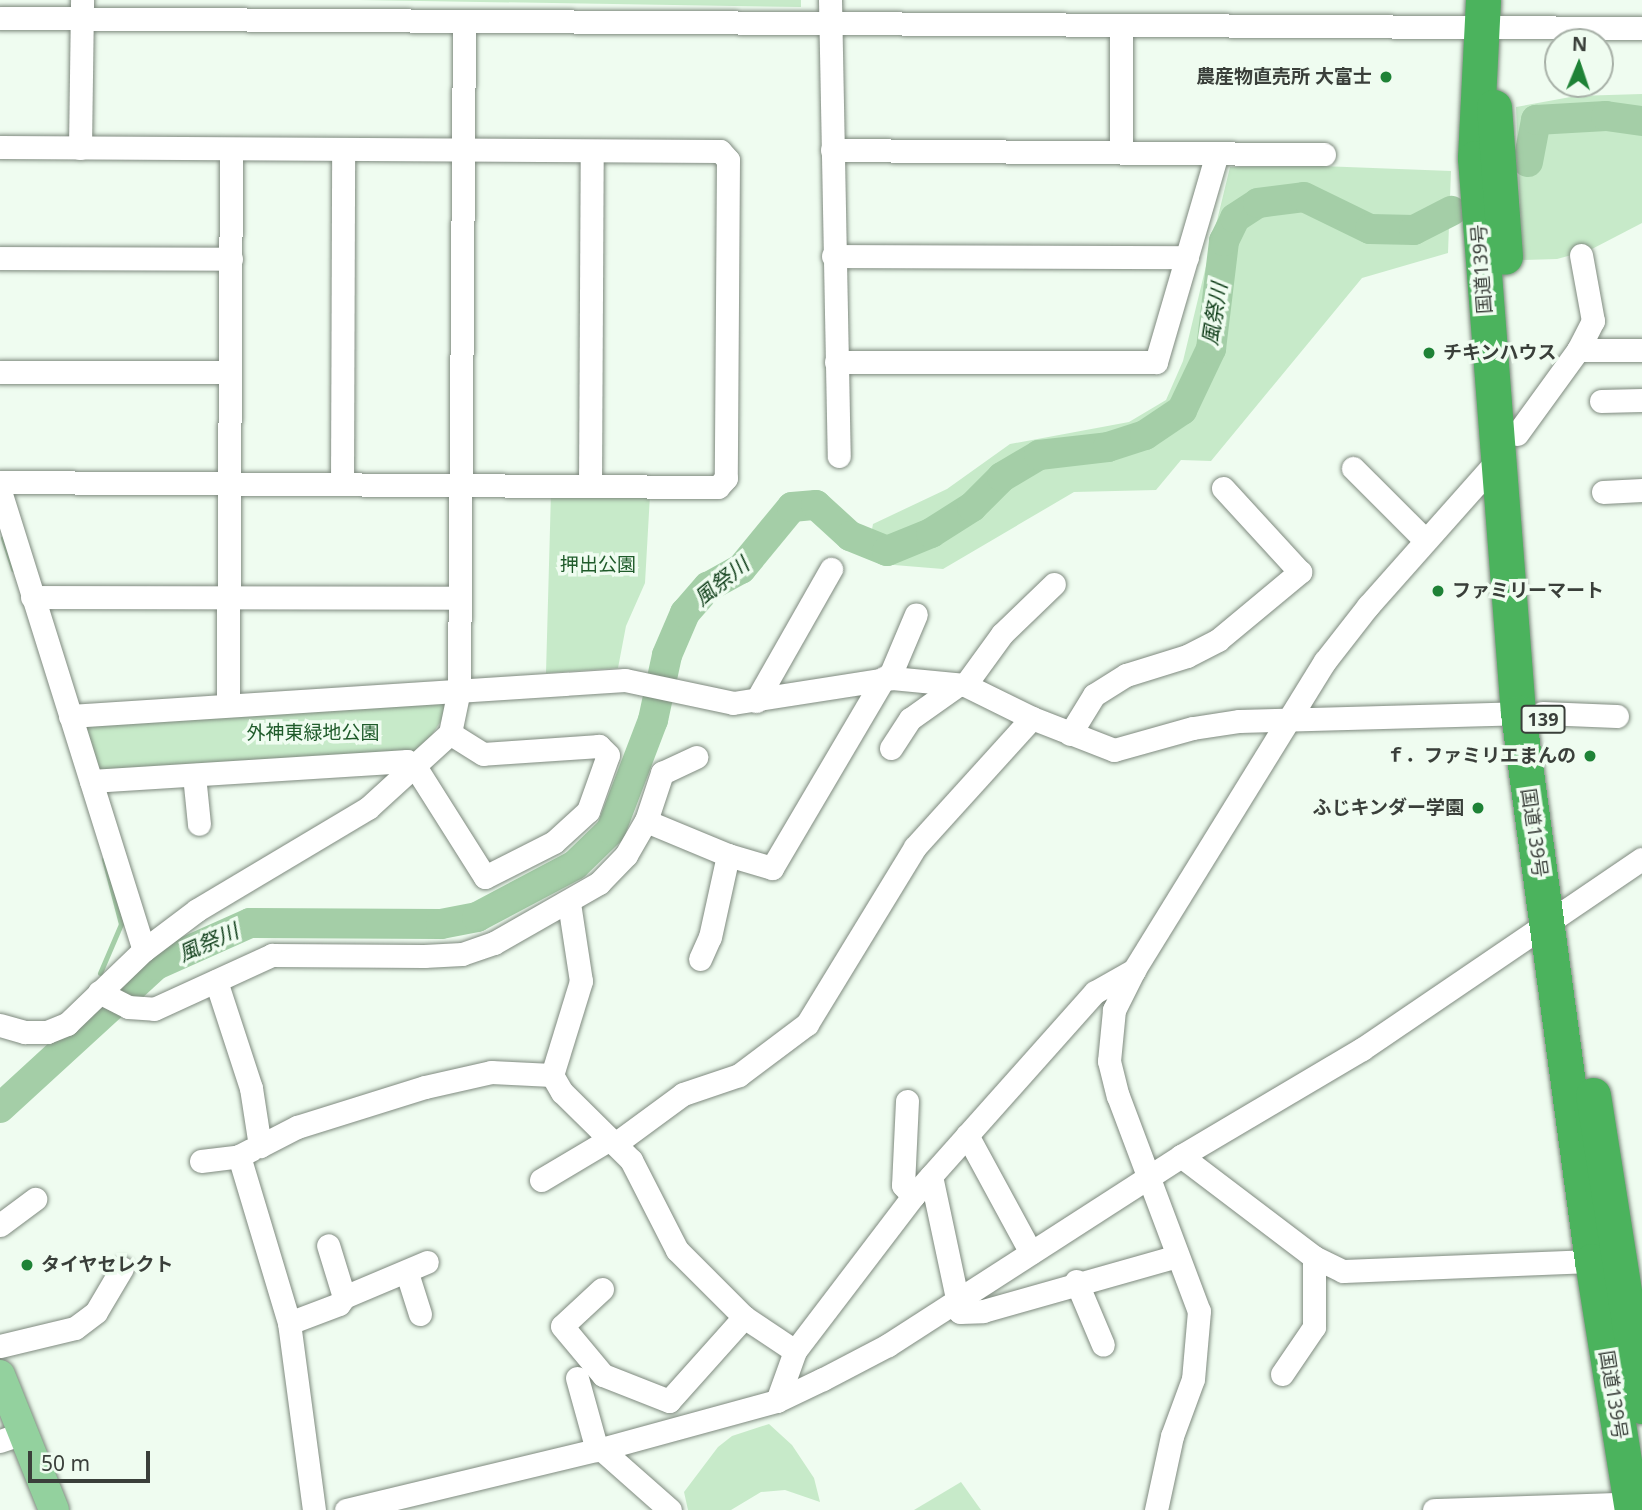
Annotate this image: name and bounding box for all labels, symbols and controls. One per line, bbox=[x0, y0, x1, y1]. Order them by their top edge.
north arrow bbox=[1544, 28, 1614, 98]
text: N bbox=[1571, 31, 1588, 57]
place label: 農産物直売所 大富士 bbox=[1196, 66, 1372, 88]
marker: 農産物直売所 大富士 bbox=[1378, 69, 1394, 85]
street label: 国道139号 bbox=[1468, 224, 1496, 314]
water label: 風祭川 bbox=[1197, 281, 1231, 347]
place label: チキンハウス bbox=[1443, 342, 1557, 364]
marker: チキンハウス bbox=[1421, 345, 1437, 361]
water label: 風祭川 bbox=[689, 551, 753, 611]
park label: 押出公園 bbox=[560, 554, 636, 576]
place label: ファミリーマート bbox=[1452, 580, 1604, 602]
marker: ファミリーマート bbox=[1430, 583, 1446, 599]
road number: 139 bbox=[1520, 704, 1566, 734]
park label: 外神東緑地公園 bbox=[247, 722, 379, 744]
place label: ｆ．ファミリエまんの bbox=[1386, 745, 1576, 767]
marker: ｆ．ファミリエまんの bbox=[1582, 748, 1598, 764]
street label: 国道139号 bbox=[1516, 787, 1552, 879]
place label: ふじキンダー学園 bbox=[1312, 797, 1464, 819]
marker: ふじキンダー学園 bbox=[1470, 800, 1486, 816]
water label: 風祭川 bbox=[174, 918, 242, 966]
place label: タイヤセレクト bbox=[41, 1254, 174, 1276]
marker: タイヤセレクト bbox=[19, 1257, 35, 1273]
street label: 国道139号 bbox=[1595, 1349, 1631, 1441]
scale bar bbox=[32, 1436, 154, 1480]
text: 50 m bbox=[41, 1449, 90, 1477]

